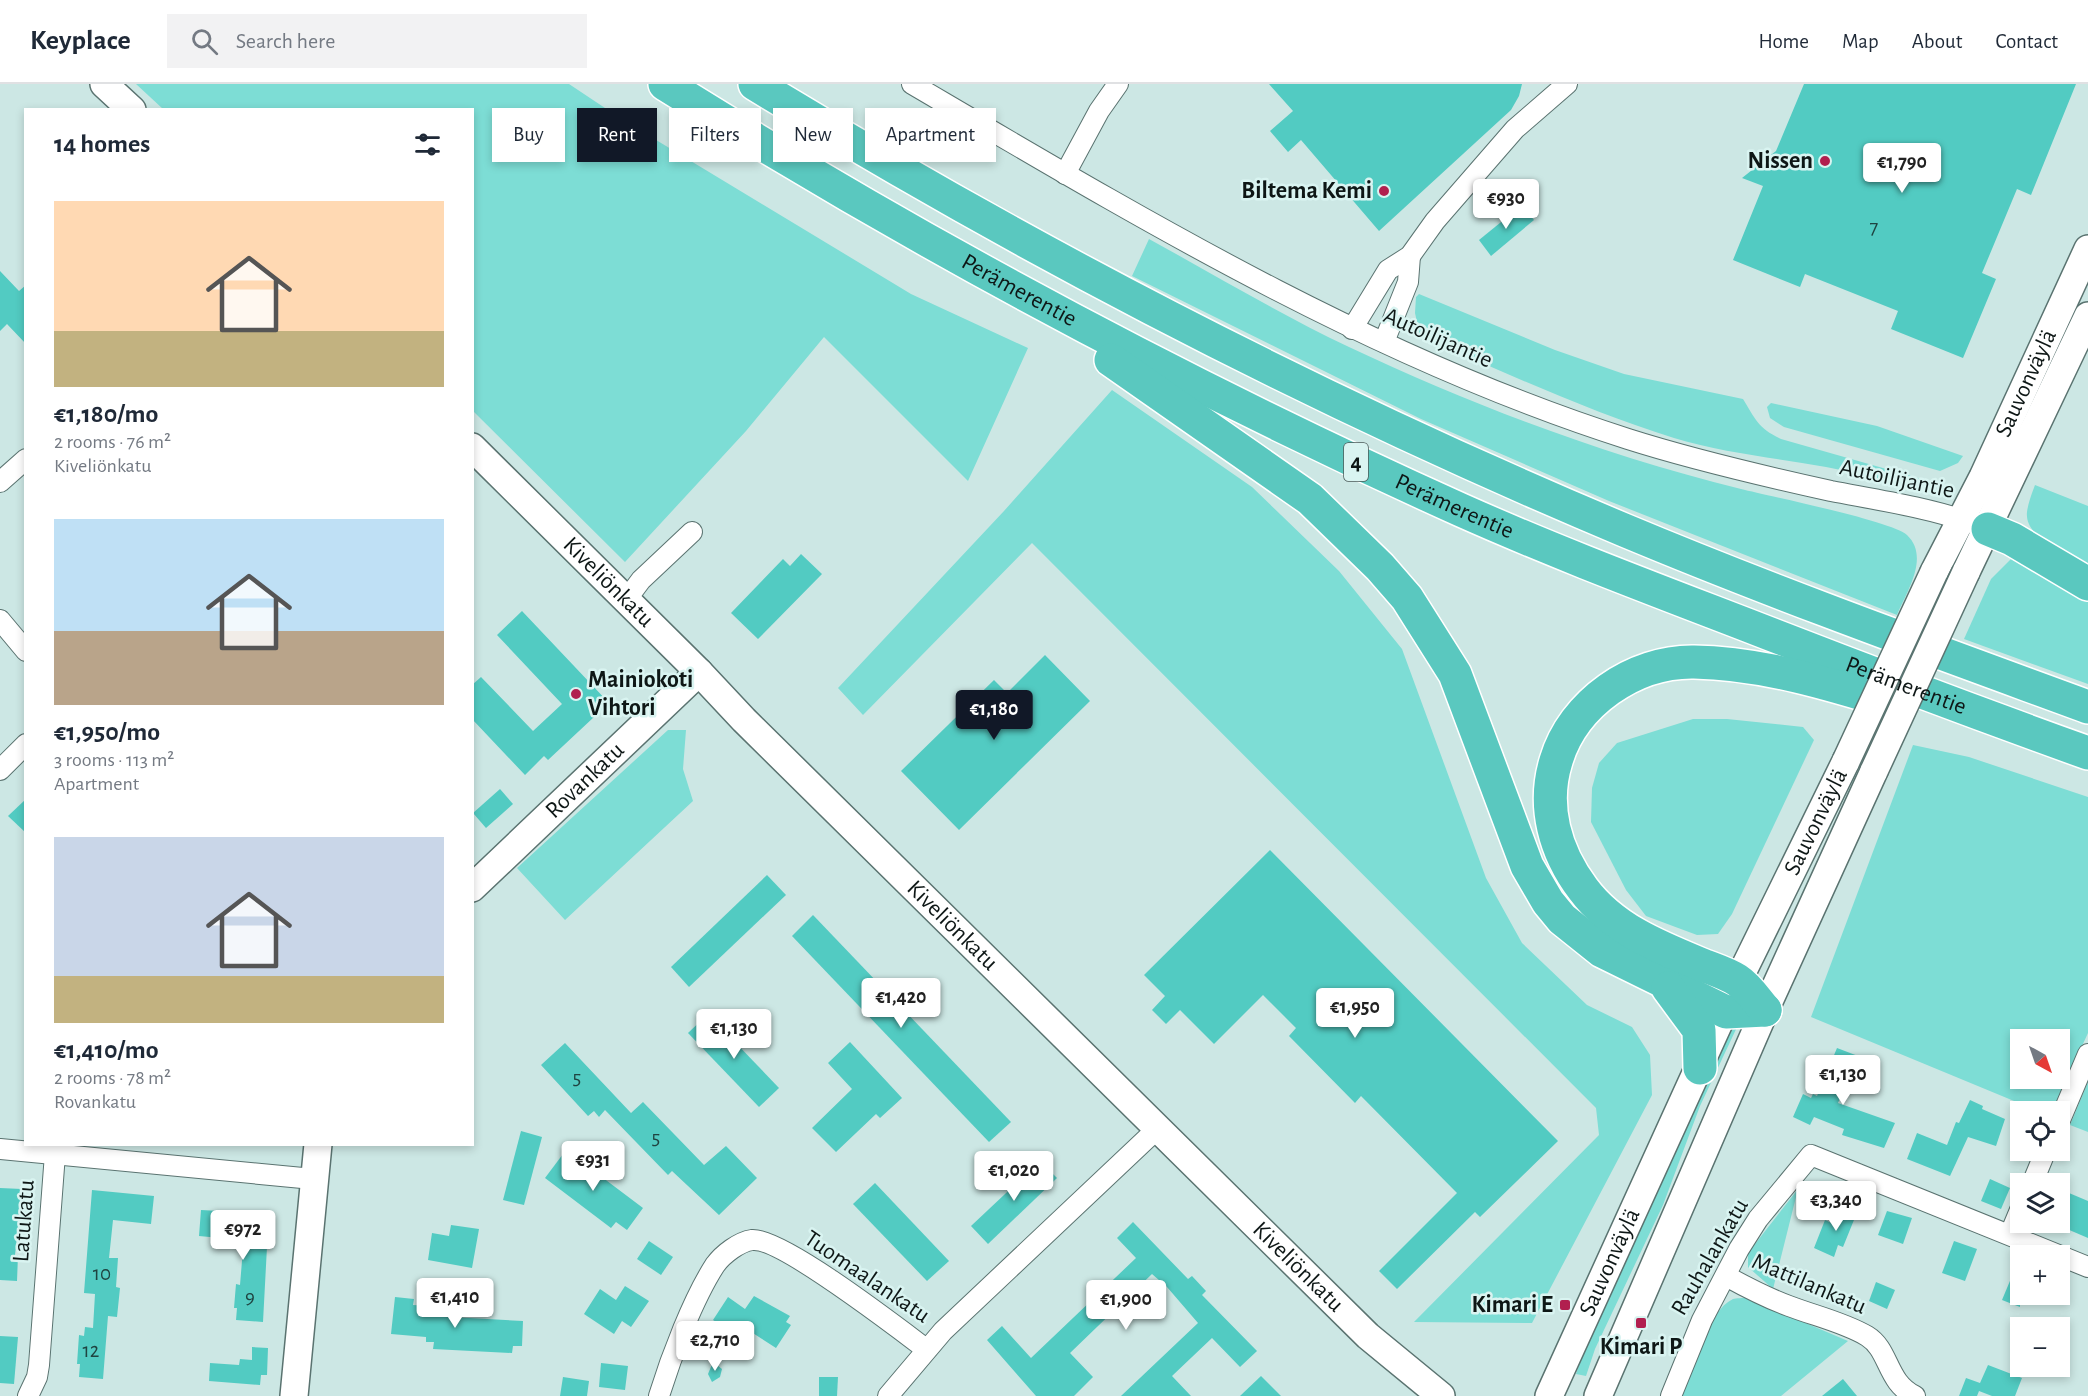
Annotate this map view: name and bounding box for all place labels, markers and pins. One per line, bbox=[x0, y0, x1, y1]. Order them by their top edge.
pin: €1,790 bbox=[1853, 143, 1951, 194]
place label: Nissen bbox=[1748, 149, 1813, 173]
marker: Nissen bbox=[1818, 154, 1832, 168]
place label: Biltema Kemi bbox=[1241, 179, 1372, 203]
pin: €930 bbox=[1470, 179, 1542, 230]
marker: Biltema Kemi bbox=[1377, 184, 1391, 198]
place label: Mainiokoti Vihtori bbox=[588, 668, 693, 720]
marker: Mainiokoti Vihtori bbox=[569, 687, 583, 701]
pin: €1,180 bbox=[945, 690, 1043, 741]
pin: €1,420 bbox=[852, 978, 950, 1029]
pin: €1,950 bbox=[1306, 988, 1404, 1039]
pin: €1,130 bbox=[685, 1009, 783, 1060]
pin: €1,130 bbox=[1794, 1055, 1892, 1106]
pin: €931 bbox=[557, 1141, 629, 1192]
pin: €1,020 bbox=[965, 1151, 1063, 1202]
pin: €3,340 bbox=[1787, 1181, 1885, 1232]
pin: €972 bbox=[207, 1210, 279, 1261]
pin: €1,410 bbox=[406, 1278, 504, 1329]
pin: €1,900 bbox=[1077, 1280, 1175, 1331]
place label: Kimari E bbox=[1471, 1293, 1553, 1317]
marker: Kimari E bbox=[1558, 1298, 1572, 1312]
marker: Kimari P bbox=[1634, 1316, 1648, 1330]
pin: €2,710 bbox=[666, 1321, 764, 1372]
place label: Kimari P bbox=[1600, 1335, 1682, 1359]

